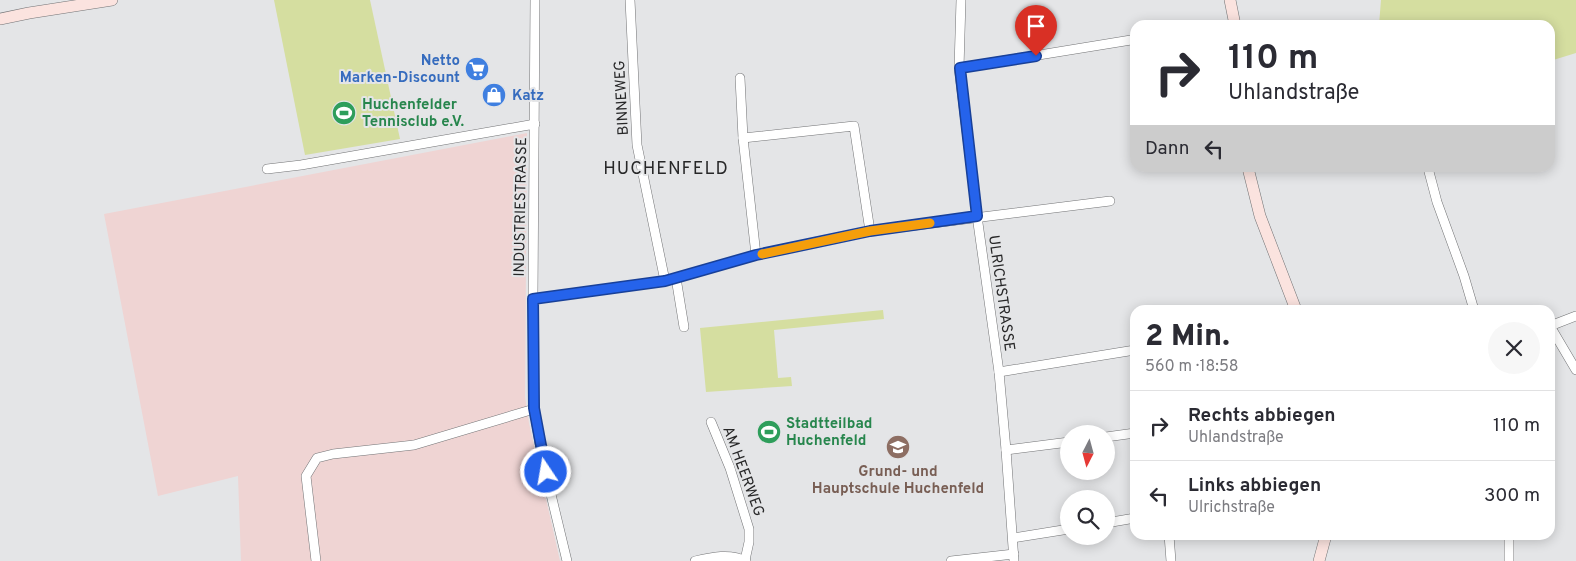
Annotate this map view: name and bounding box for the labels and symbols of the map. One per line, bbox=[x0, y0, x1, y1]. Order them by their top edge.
pin bbox=[1015, 5, 1057, 56]
place label: Netto Marken-Discount bbox=[340, 52, 460, 88]
supermarket icon: Netto Marken-Discount bbox=[464, 56, 490, 82]
street label: BINNEWEG bbox=[611, 60, 634, 136]
shop icon: Katz bbox=[481, 82, 507, 108]
place label: Katz bbox=[512, 87, 544, 106]
place label: Huchenfelder Tennisclub e.V. bbox=[362, 96, 465, 132]
sports icon: Huchenfelder Tennisclub e.V. bbox=[331, 100, 357, 126]
street label: INDUSTRIESTRASSE bbox=[511, 137, 532, 277]
district label: HUCHENFELD bbox=[603, 158, 729, 181]
street label: ULRICHSTRASSE bbox=[983, 234, 1018, 352]
place label: Stadtteilbad Huchenfeld bbox=[786, 415, 873, 451]
sports icon: Stadtteilbad Huchenfeld bbox=[756, 419, 782, 445]
street label: AM HEERWEG bbox=[717, 424, 768, 519]
north arrow bbox=[1060, 425, 1115, 480]
school or university icon: Grund- und Hauptschule Huchenfeld bbox=[885, 434, 911, 460]
position arrow bbox=[519, 445, 571, 497]
place label: Grund- und Hauptschule Huchenfeld bbox=[812, 463, 984, 499]

